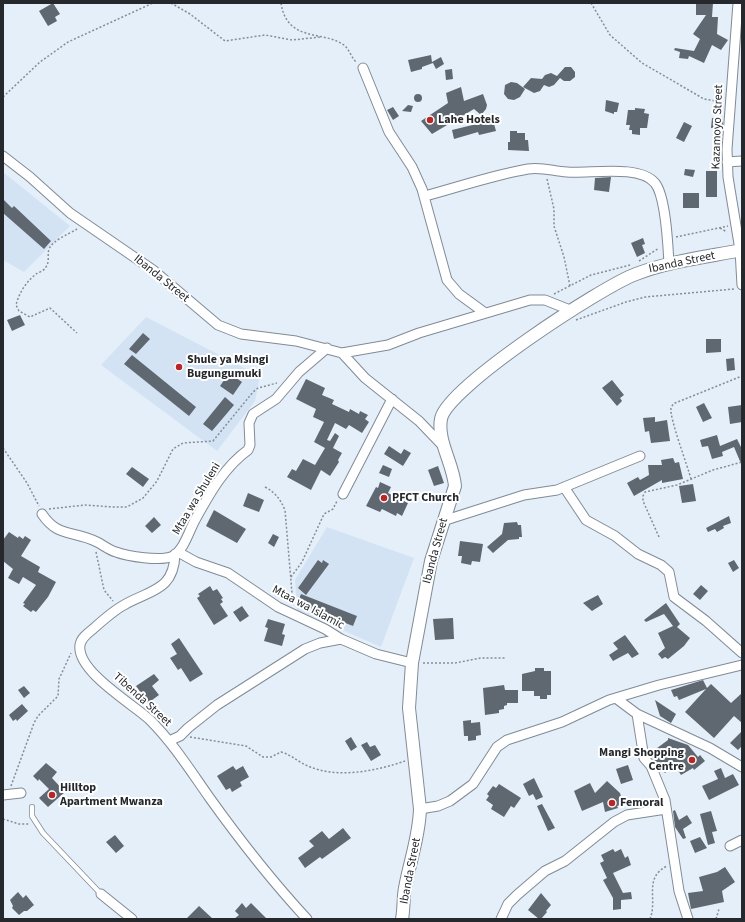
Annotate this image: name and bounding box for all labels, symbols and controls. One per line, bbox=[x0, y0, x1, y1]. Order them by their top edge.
street label: Kazamoyo Street bbox=[709, 84, 727, 170]
place label: Lahe Hotels bbox=[438, 113, 500, 127]
marker: Lahe Hotels bbox=[425, 115, 435, 125]
street label: Ibanda Street bbox=[648, 249, 716, 277]
street label: Ibanda Street bbox=[130, 252, 192, 306]
place label: Shule ya Msingi Bugungumuki bbox=[187, 353, 268, 381]
marker: Shule ya Msingi Bugungumuki bbox=[174, 362, 184, 372]
street label: Mtaa wa Shuleni bbox=[170, 460, 224, 538]
place label: PFCT Church bbox=[392, 491, 459, 505]
marker: PFCT Church bbox=[379, 493, 389, 503]
street label: Ibanda Street bbox=[420, 517, 452, 585]
street label: Mtaa wa Islamic bbox=[269, 583, 347, 633]
street label: Tibenda Street bbox=[110, 670, 174, 730]
place label: Mangi Shopping Centre bbox=[599, 746, 684, 774]
marker: Mangi Shopping Centre bbox=[687, 755, 697, 765]
place label: Hilltop Apartment Mwanza bbox=[60, 781, 163, 809]
marker: Hilltop Apartment Mwanza bbox=[47, 790, 57, 800]
place label: Femoral bbox=[620, 796, 663, 810]
marker: Femoral bbox=[607, 798, 617, 808]
street label: Ibanda Street bbox=[398, 837, 424, 905]

